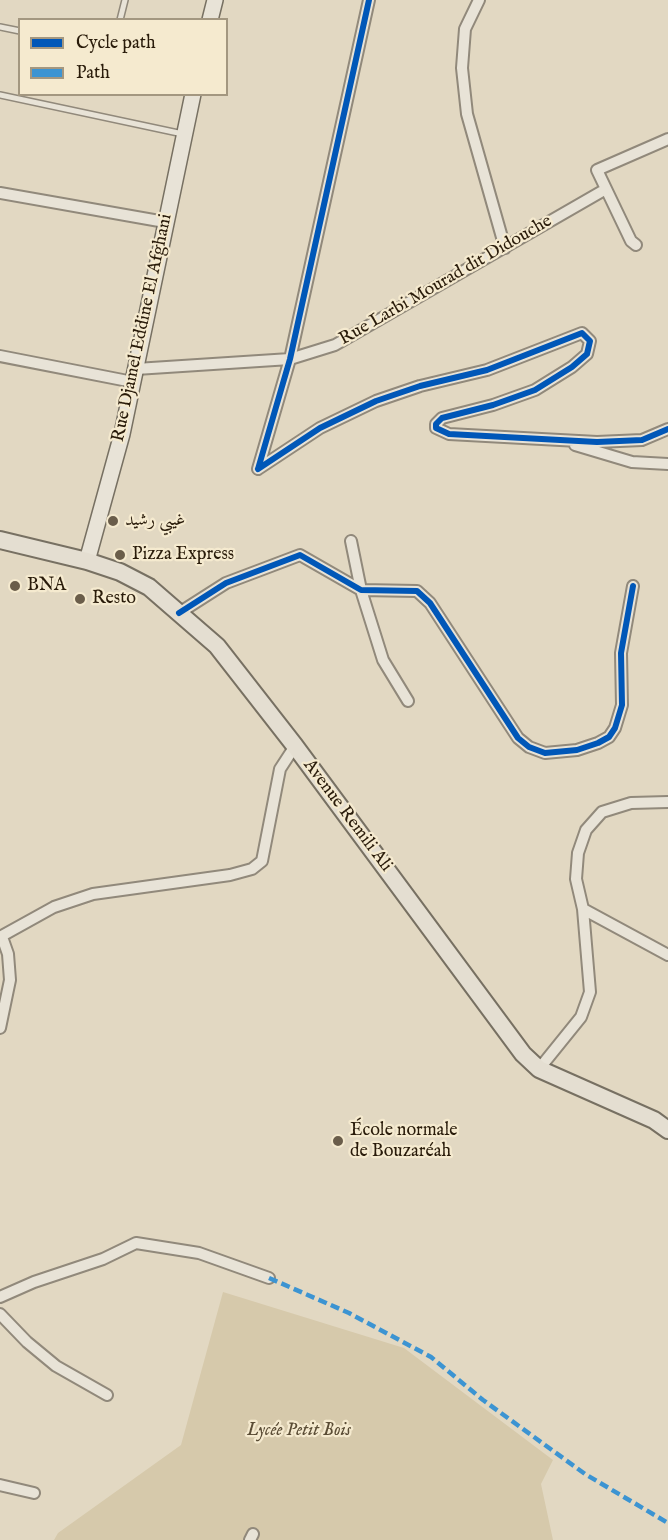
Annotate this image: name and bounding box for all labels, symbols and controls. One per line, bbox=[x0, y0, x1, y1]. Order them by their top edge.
legend bbox=[18, 18, 228, 96]
text: Cycle path bbox=[76, 32, 156, 55]
text: Path bbox=[76, 62, 110, 85]
street label: Rue Larbi Mourad dit Didouche bbox=[336, 211, 556, 351]
street label: Rue Djamel Eddine El Afghani bbox=[108, 212, 178, 444]
place label: غيبي رشيد bbox=[125, 510, 185, 532]
marker: غيبي رشيد bbox=[106, 514, 120, 528]
place label: Pizza Express bbox=[132, 544, 234, 566]
marker: Pizza Express bbox=[113, 548, 127, 562]
place label: BNA bbox=[27, 575, 66, 597]
marker: BNA bbox=[8, 579, 22, 593]
place label: Resto bbox=[92, 588, 136, 610]
marker: Resto bbox=[73, 592, 87, 606]
street label: Avenue Remili Ali bbox=[298, 756, 396, 876]
place label: École normale de Bouzaréah bbox=[350, 1120, 457, 1162]
marker: École normale de Bouzaréah bbox=[331, 1134, 345, 1148]
park label: Lycée Petit Bois bbox=[247, 1420, 351, 1442]

